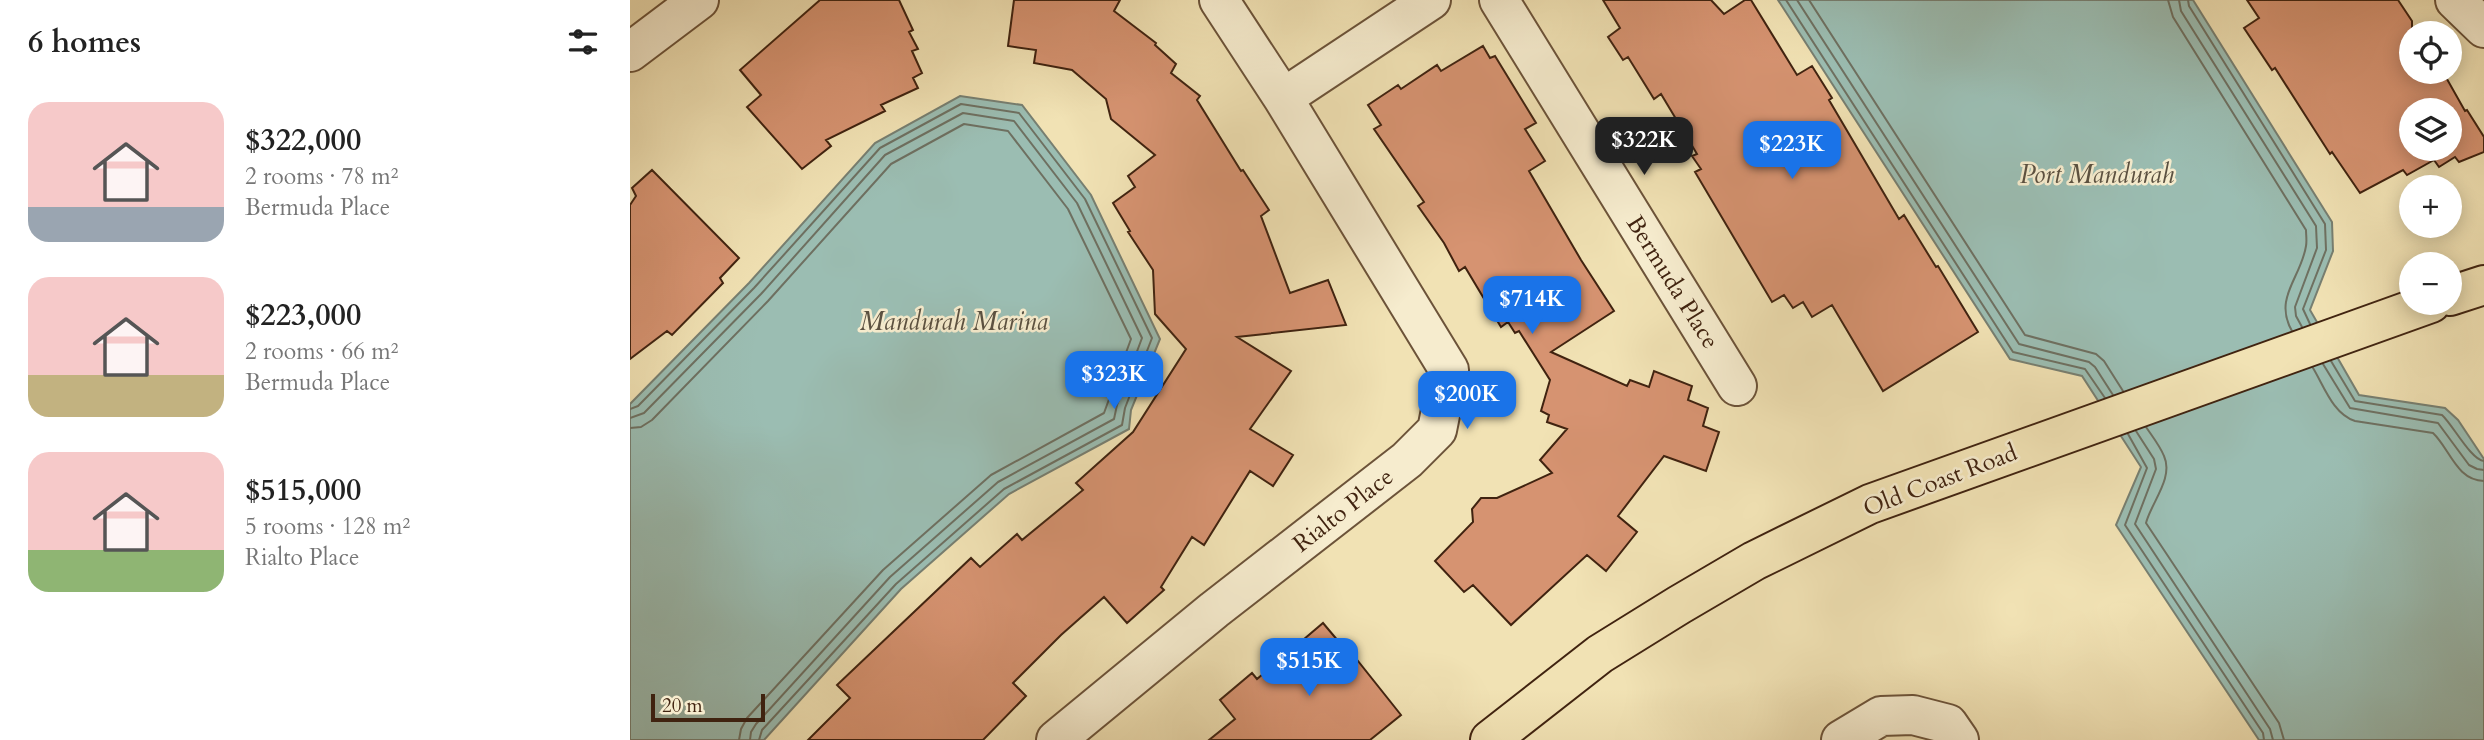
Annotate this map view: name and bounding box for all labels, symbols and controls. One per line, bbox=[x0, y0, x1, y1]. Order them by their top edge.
map controls bbox=[2399, 21, 2462, 315]
button: locate bbox=[2399, 21, 2462, 84]
text: 6 homes bbox=[28, 22, 141, 63]
icon: filters bbox=[564, 23, 602, 61]
button: layers bbox=[2399, 98, 2462, 161]
pin: $322K bbox=[1595, 118, 1693, 177]
text: $322,000 bbox=[245, 120, 361, 161]
pin: $223K bbox=[1743, 122, 1841, 181]
text: $322K bbox=[1611, 124, 1677, 155]
text: $223K bbox=[1759, 128, 1825, 159]
icon: home bbox=[84, 130, 168, 214]
water label: Port Mandurah bbox=[2020, 157, 2175, 192]
text: 2 rooms · 78 m² bbox=[245, 161, 398, 192]
button: + bbox=[2399, 175, 2462, 238]
text: Bermuda Place bbox=[245, 192, 390, 223]
street label: Bermuda Place bbox=[1618, 209, 1727, 355]
button: − bbox=[2399, 252, 2462, 315]
pin: $714K bbox=[1483, 276, 1581, 336]
text: $714K bbox=[1499, 283, 1565, 314]
text: $223,000 bbox=[245, 295, 361, 336]
water label: Mandurah Marina bbox=[860, 304, 1049, 339]
icon: home bbox=[84, 305, 168, 389]
text: 2 rooms · 66 m² bbox=[245, 336, 398, 367]
pin: $323K bbox=[1065, 352, 1163, 411]
text: $323K bbox=[1081, 358, 1147, 389]
text: Bermuda Place bbox=[245, 367, 390, 398]
pin: $200K bbox=[1418, 372, 1516, 431]
text: $200K bbox=[1434, 378, 1500, 409]
street label: Old Coast Road bbox=[1858, 436, 2022, 525]
street label: Rialto Place bbox=[1286, 461, 1401, 560]
text: $515,000 bbox=[245, 470, 361, 511]
icon: home bbox=[84, 480, 168, 564]
text: 5 rooms · 128 m² bbox=[245, 511, 410, 542]
text: Rialto Place bbox=[245, 542, 359, 573]
pin: $515K bbox=[1260, 638, 1358, 698]
text: $515K bbox=[1276, 645, 1342, 676]
scale bar bbox=[651, 691, 765, 723]
text: 20 m bbox=[662, 693, 703, 719]

